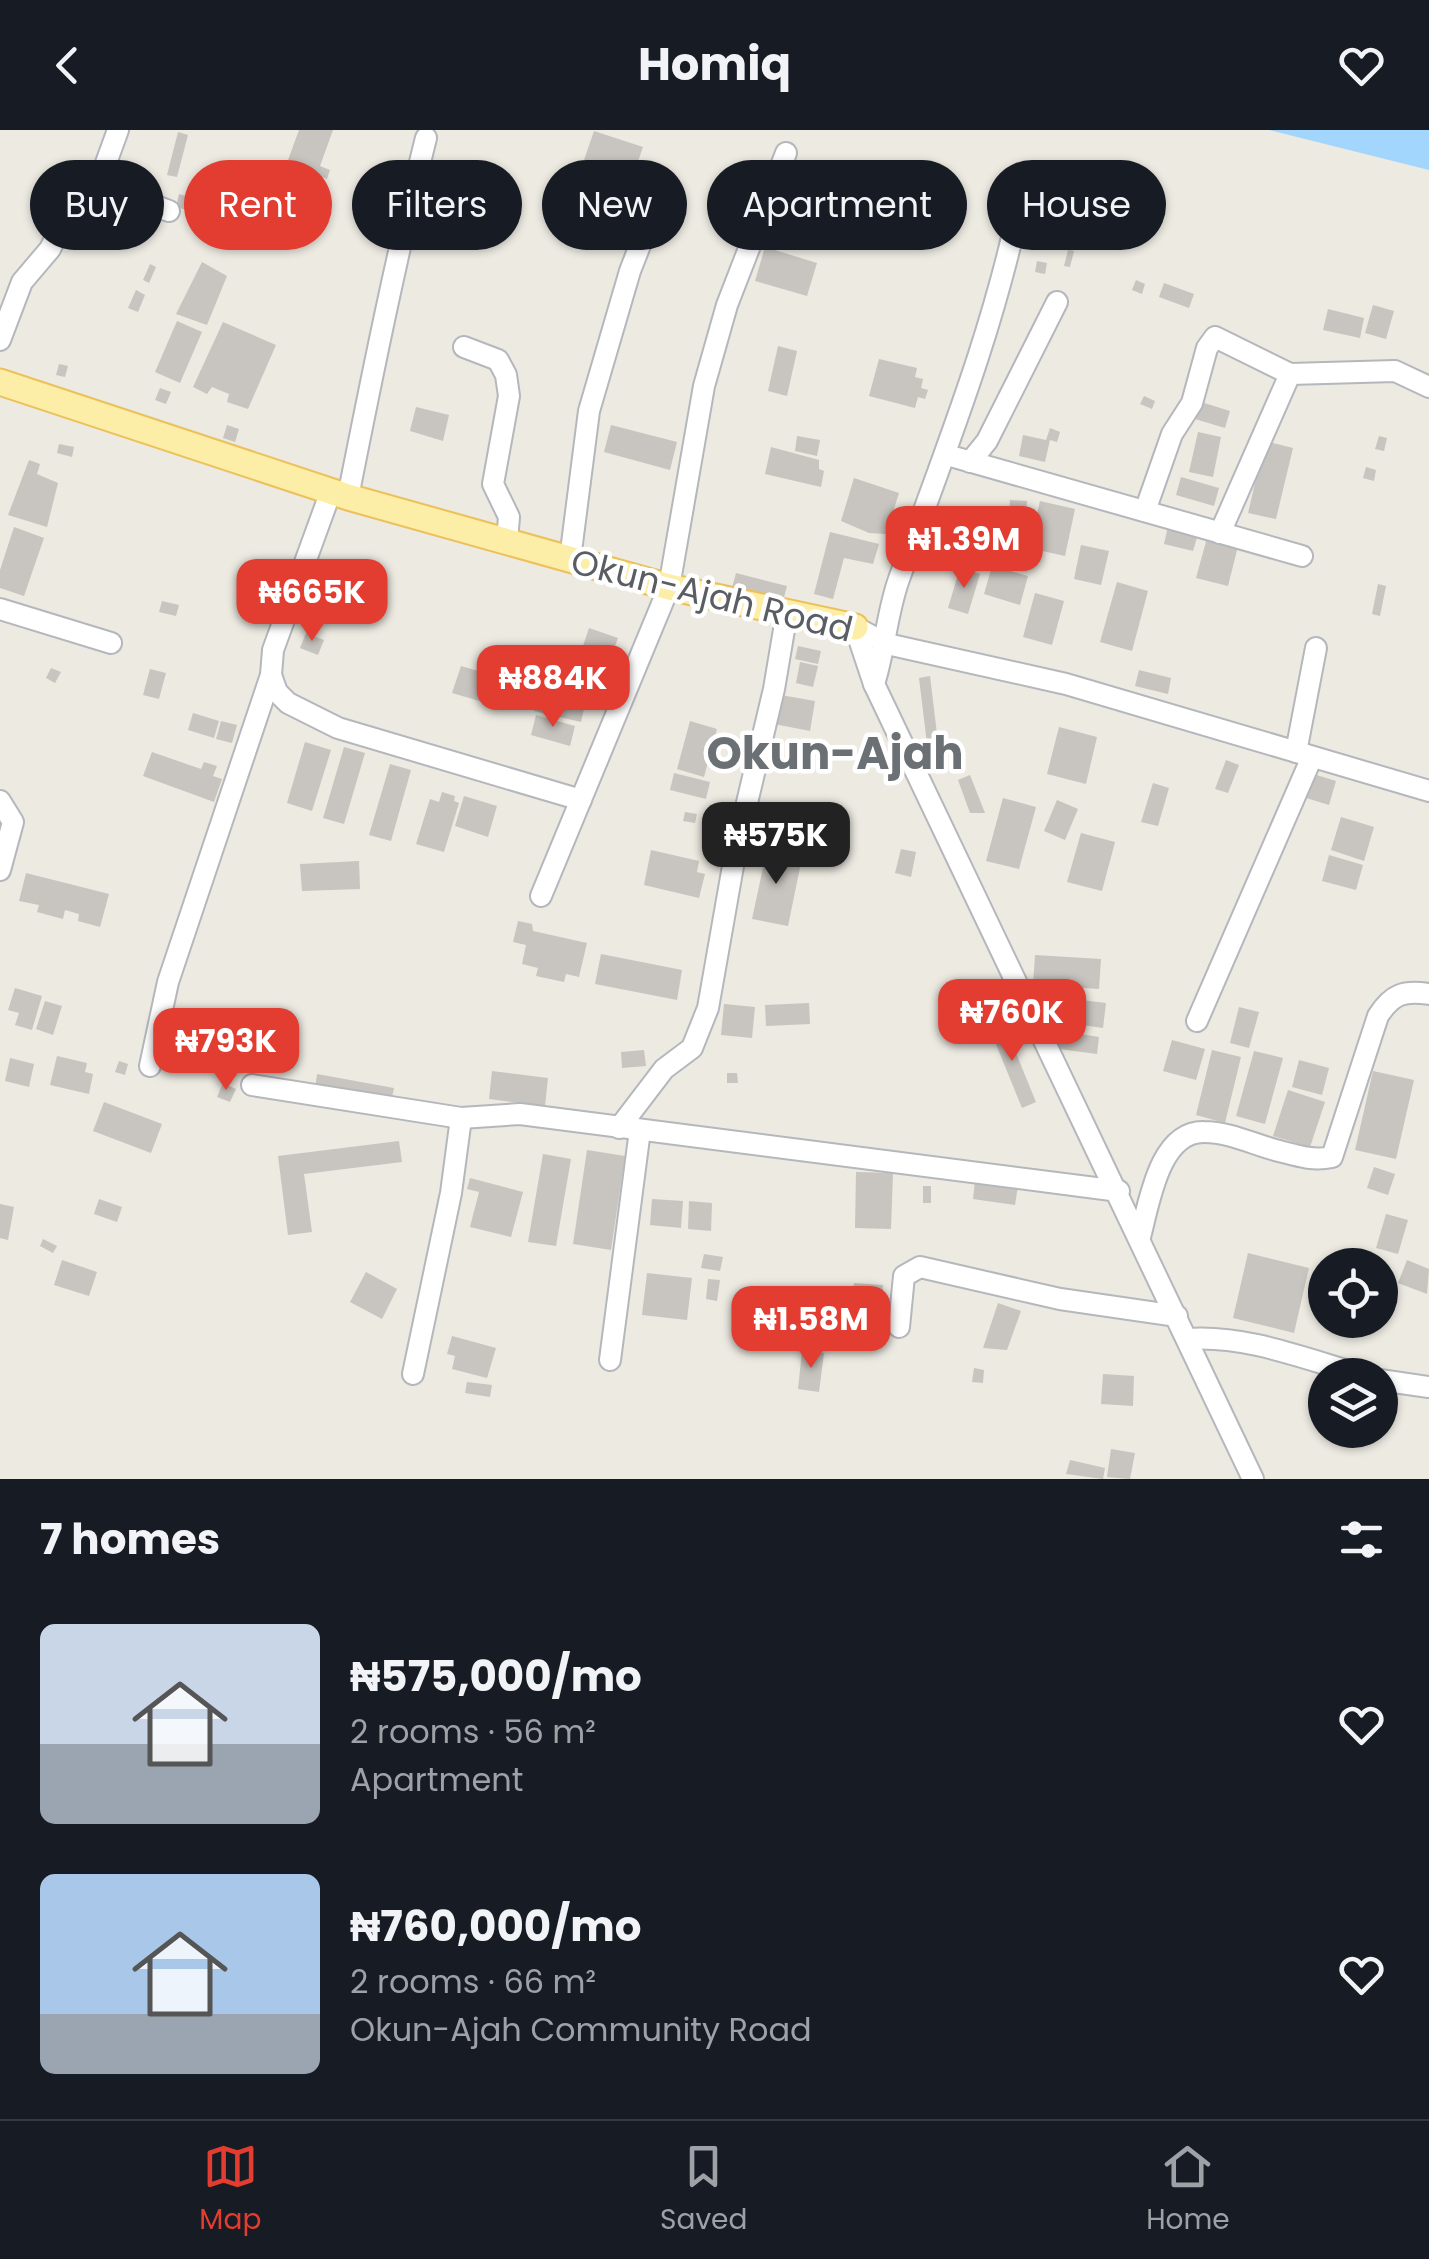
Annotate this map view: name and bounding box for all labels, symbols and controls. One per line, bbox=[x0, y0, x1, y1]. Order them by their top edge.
text: Homiq bbox=[638, 33, 791, 96]
icon: back bbox=[40, 38, 95, 93]
icon: heart bbox=[1334, 38, 1389, 93]
chip: Buy bbox=[30, 160, 164, 250]
chip: Rent bbox=[184, 160, 332, 250]
chip: Filters bbox=[352, 160, 522, 250]
chip: New bbox=[542, 160, 687, 250]
chip: Apartment bbox=[707, 160, 967, 250]
chip: House bbox=[987, 160, 1166, 250]
pin: ₦1.39M bbox=[883, 506, 1045, 591]
text: ₦1.39M bbox=[908, 516, 1020, 561]
street label: Okun-Ajah Road bbox=[566, 536, 858, 654]
pin: ₦665K bbox=[242, 559, 382, 644]
text: ₦665K bbox=[259, 569, 365, 614]
pin: ₦884K bbox=[483, 645, 623, 730]
text: ₦884K bbox=[499, 655, 607, 700]
district label: Okun-Ajah bbox=[706, 722, 964, 785]
pin: ₦575K bbox=[706, 802, 846, 887]
text: ₦575K bbox=[724, 812, 828, 857]
pin: ₦760K bbox=[942, 979, 1082, 1064]
text: ₦760K bbox=[960, 989, 1064, 1034]
pin: ₦793K bbox=[156, 1008, 296, 1093]
text: ₦793K bbox=[175, 1018, 277, 1063]
map controls bbox=[1308, 1248, 1398, 1448]
button: locate bbox=[1308, 1248, 1398, 1338]
pin: ₦1.58M bbox=[730, 1286, 892, 1371]
text: ₦1.58M bbox=[753, 1296, 869, 1341]
button: layers bbox=[1308, 1358, 1398, 1448]
text: 7 homes bbox=[40, 1510, 220, 1569]
icon: filters bbox=[1334, 1512, 1389, 1567]
text: ₦575,000/mo bbox=[350, 1647, 642, 1706]
icon: home bbox=[120, 1664, 240, 1784]
icon: heart bbox=[1334, 1697, 1389, 1752]
text: 2 rooms · 56 m² bbox=[350, 1709, 596, 1754]
text: Apartment bbox=[350, 1757, 523, 1802]
text: ₦760,000/mo bbox=[350, 1897, 641, 1956]
icon: home bbox=[120, 1914, 240, 2034]
icon: heart bbox=[1334, 1947, 1389, 2002]
text: 2 rooms · 66 m² bbox=[350, 1959, 596, 2004]
text: Okun-Ajah Community Road bbox=[350, 2007, 812, 2052]
tab: Map bbox=[199, 2139, 261, 2241]
tab: Saved bbox=[660, 2139, 747, 2241]
tab: Home bbox=[1146, 2139, 1230, 2241]

